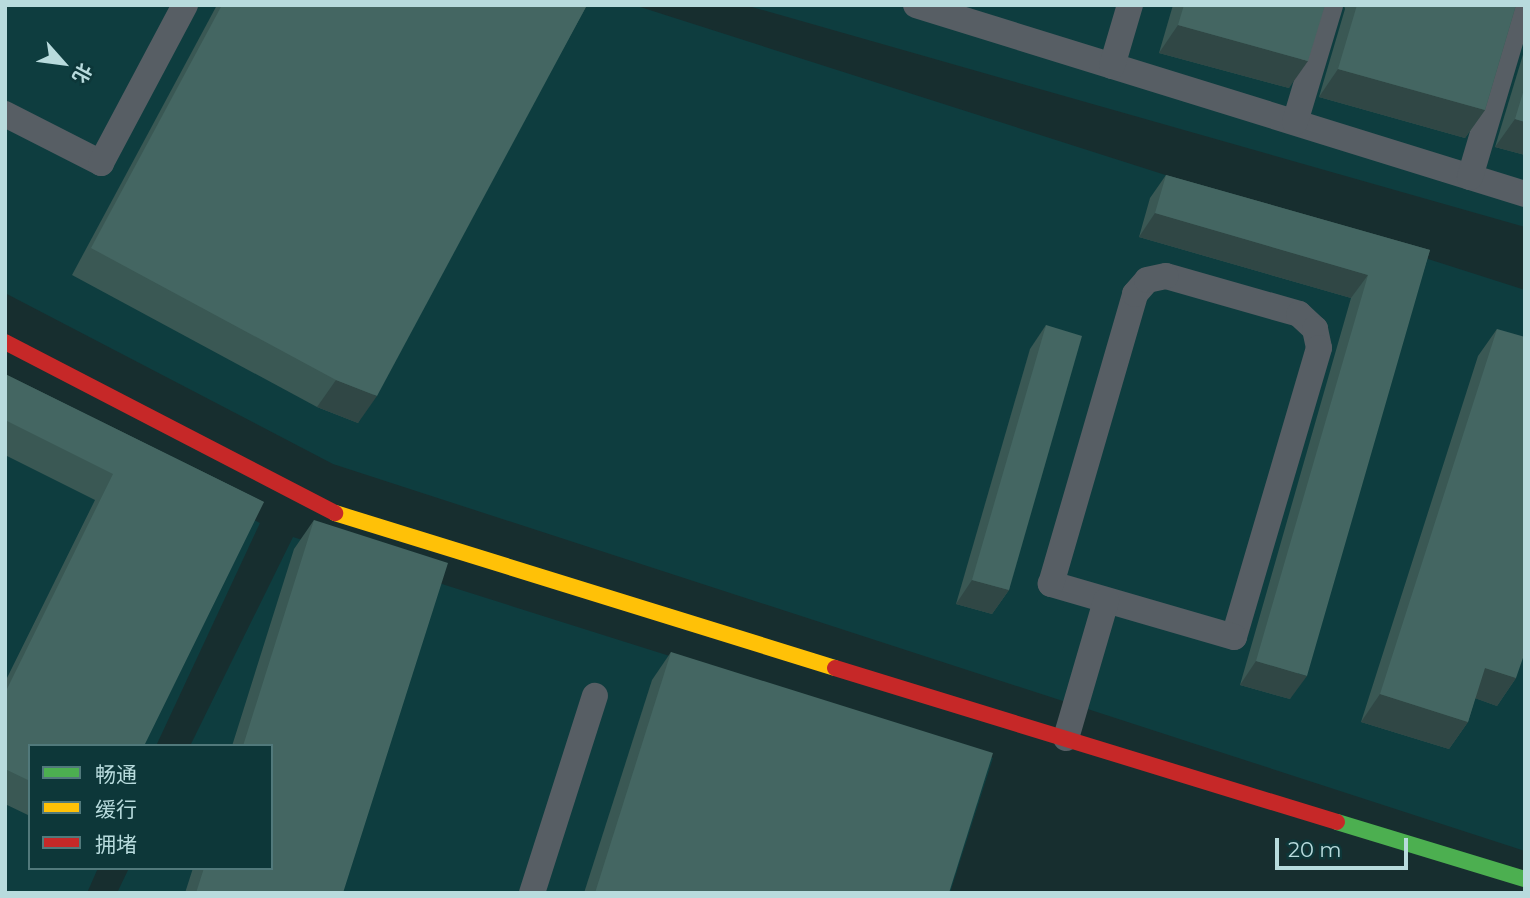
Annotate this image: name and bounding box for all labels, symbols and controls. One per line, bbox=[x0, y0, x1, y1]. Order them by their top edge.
north arrow bbox=[28, 28, 98, 98]
text: 北 bbox=[67, 59, 97, 87]
legend bbox=[28, 744, 273, 870]
text: 畅通 bbox=[95, 762, 137, 787]
text: 缓行 bbox=[95, 797, 137, 822]
scale bar bbox=[1278, 824, 1411, 868]
text: 拥堵 bbox=[95, 832, 137, 857]
text: 20 m bbox=[1288, 837, 1342, 862]

